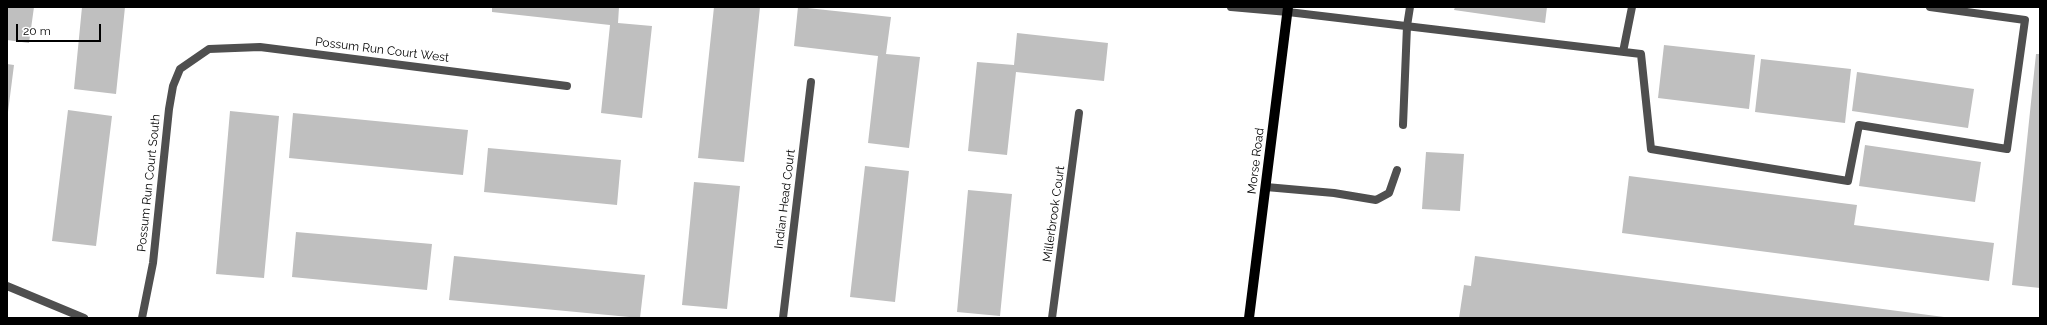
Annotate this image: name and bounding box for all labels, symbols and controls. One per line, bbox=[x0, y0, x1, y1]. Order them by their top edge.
scale bar bbox=[18, 16, 103, 42]
text: 20 m bbox=[23, 24, 51, 38]
street label: Possum Run Court West bbox=[314, 35, 450, 65]
street label: Possum Run Court South bbox=[135, 113, 163, 253]
street label: Morse Road bbox=[1245, 127, 1267, 195]
street label: Indian Head Court bbox=[772, 148, 798, 250]
street label: Millerbrook Court bbox=[1040, 165, 1068, 263]

